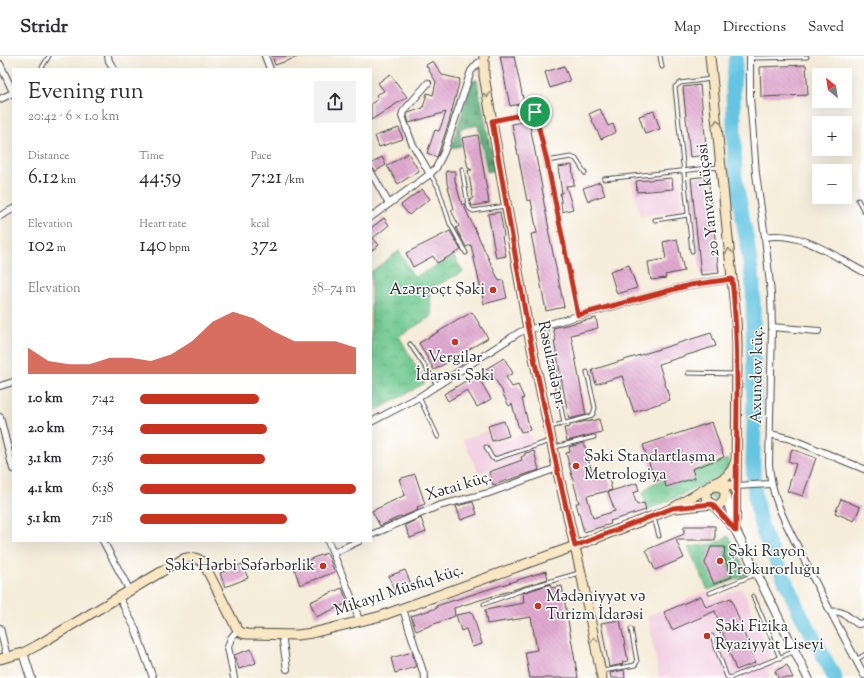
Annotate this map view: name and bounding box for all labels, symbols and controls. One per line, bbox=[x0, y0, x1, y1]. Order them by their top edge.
text: Stridr bbox=[20, 14, 68, 41]
text: Map bbox=[674, 18, 701, 38]
text: Directions bbox=[723, 18, 786, 38]
text: Saved bbox=[808, 18, 844, 38]
north arrow bbox=[812, 68, 852, 108]
map controls bbox=[812, 68, 852, 204]
text: Evening run bbox=[28, 77, 144, 109]
button: share bbox=[314, 81, 356, 123]
one-way arrow bbox=[483, 91, 491, 98]
pin bbox=[518, 95, 552, 129]
icon: arrive bbox=[524, 101, 546, 123]
text: 20:42 · 6 × 1.0 km bbox=[28, 108, 119, 126]
button: + bbox=[812, 116, 852, 156]
one-way arrow bbox=[712, 119, 721, 125]
street label: 20 Yanvar küçəsi bbox=[692, 142, 726, 258]
text: Distance bbox=[28, 148, 69, 164]
text: Time bbox=[139, 148, 164, 164]
text: Pace bbox=[251, 148, 272, 164]
text: 6.12 bbox=[28, 164, 59, 193]
text: 44:59 bbox=[139, 164, 181, 193]
text: 7:21 bbox=[251, 164, 282, 193]
button: − bbox=[812, 164, 852, 204]
text: km bbox=[59, 172, 76, 188]
text: /km bbox=[282, 172, 304, 188]
text: Elevation bbox=[28, 216, 73, 232]
text: Heart rate bbox=[139, 216, 186, 232]
text: kcal bbox=[251, 216, 270, 232]
text: 102 bbox=[28, 232, 54, 261]
text: 140 bbox=[139, 232, 167, 261]
text: 372 bbox=[251, 232, 278, 261]
text: m bbox=[54, 240, 66, 256]
text: bpm bbox=[167, 240, 190, 256]
one-way arrow bbox=[725, 248, 734, 254]
place label: Azərpoçt Şəki bbox=[389, 279, 485, 302]
text: Elevation bbox=[28, 280, 81, 298]
text: 58–74 m bbox=[313, 280, 356, 298]
marker: Azərpoçt Şəki bbox=[488, 285, 498, 295]
street label: Rəsulzadə pr. bbox=[530, 319, 572, 411]
street label: Axundov küç. bbox=[746, 326, 770, 424]
marker: Vergilər İdarəsi Şəki bbox=[450, 337, 460, 347]
place label: Vergilər İdarəsi Şəki bbox=[416, 347, 495, 388]
text: 1.0 km bbox=[28, 390, 63, 408]
text: 7:42 bbox=[92, 390, 115, 408]
text: 2.0 km bbox=[28, 420, 65, 438]
text: 7:34 bbox=[92, 420, 114, 438]
place label: Şəki Standartlaşma Metrologiya bbox=[584, 446, 716, 487]
text: 3.1 km bbox=[28, 450, 62, 468]
text: 7:36 bbox=[92, 450, 114, 468]
marker: Şəki Standartlaşma Metrologiya bbox=[571, 461, 581, 471]
street label: Xətai küç. bbox=[423, 466, 495, 508]
text: 4.1 km bbox=[28, 480, 63, 498]
text: 6:38 bbox=[92, 480, 113, 498]
text: 5.1 km bbox=[28, 510, 61, 528]
text: 7:18 bbox=[92, 510, 113, 528]
place label: Şəki Rayon Prokurorluğu bbox=[728, 541, 820, 582]
place label: Şəki Hərbi Səfərbərlik bbox=[165, 555, 315, 578]
marker: Şəki Rayon Prokurorluğu bbox=[715, 556, 725, 566]
street label: Mikayıl Müsfiq küç. bbox=[331, 559, 467, 623]
marker: Şəki Hərbi Səfərbərlik bbox=[318, 561, 328, 571]
place label: Mədəniyyət və Turizm İdarəsi bbox=[546, 586, 645, 627]
marker: Mədəniyyət və Turizm İdarəsi bbox=[533, 601, 543, 611]
place label: Şəki Fizika Ryaziyyat Liseyi bbox=[715, 616, 824, 657]
marker: Şəki Fizika Ryaziyyat Liseyi bbox=[702, 631, 712, 641]
one-way arrow bbox=[591, 637, 599, 643]

